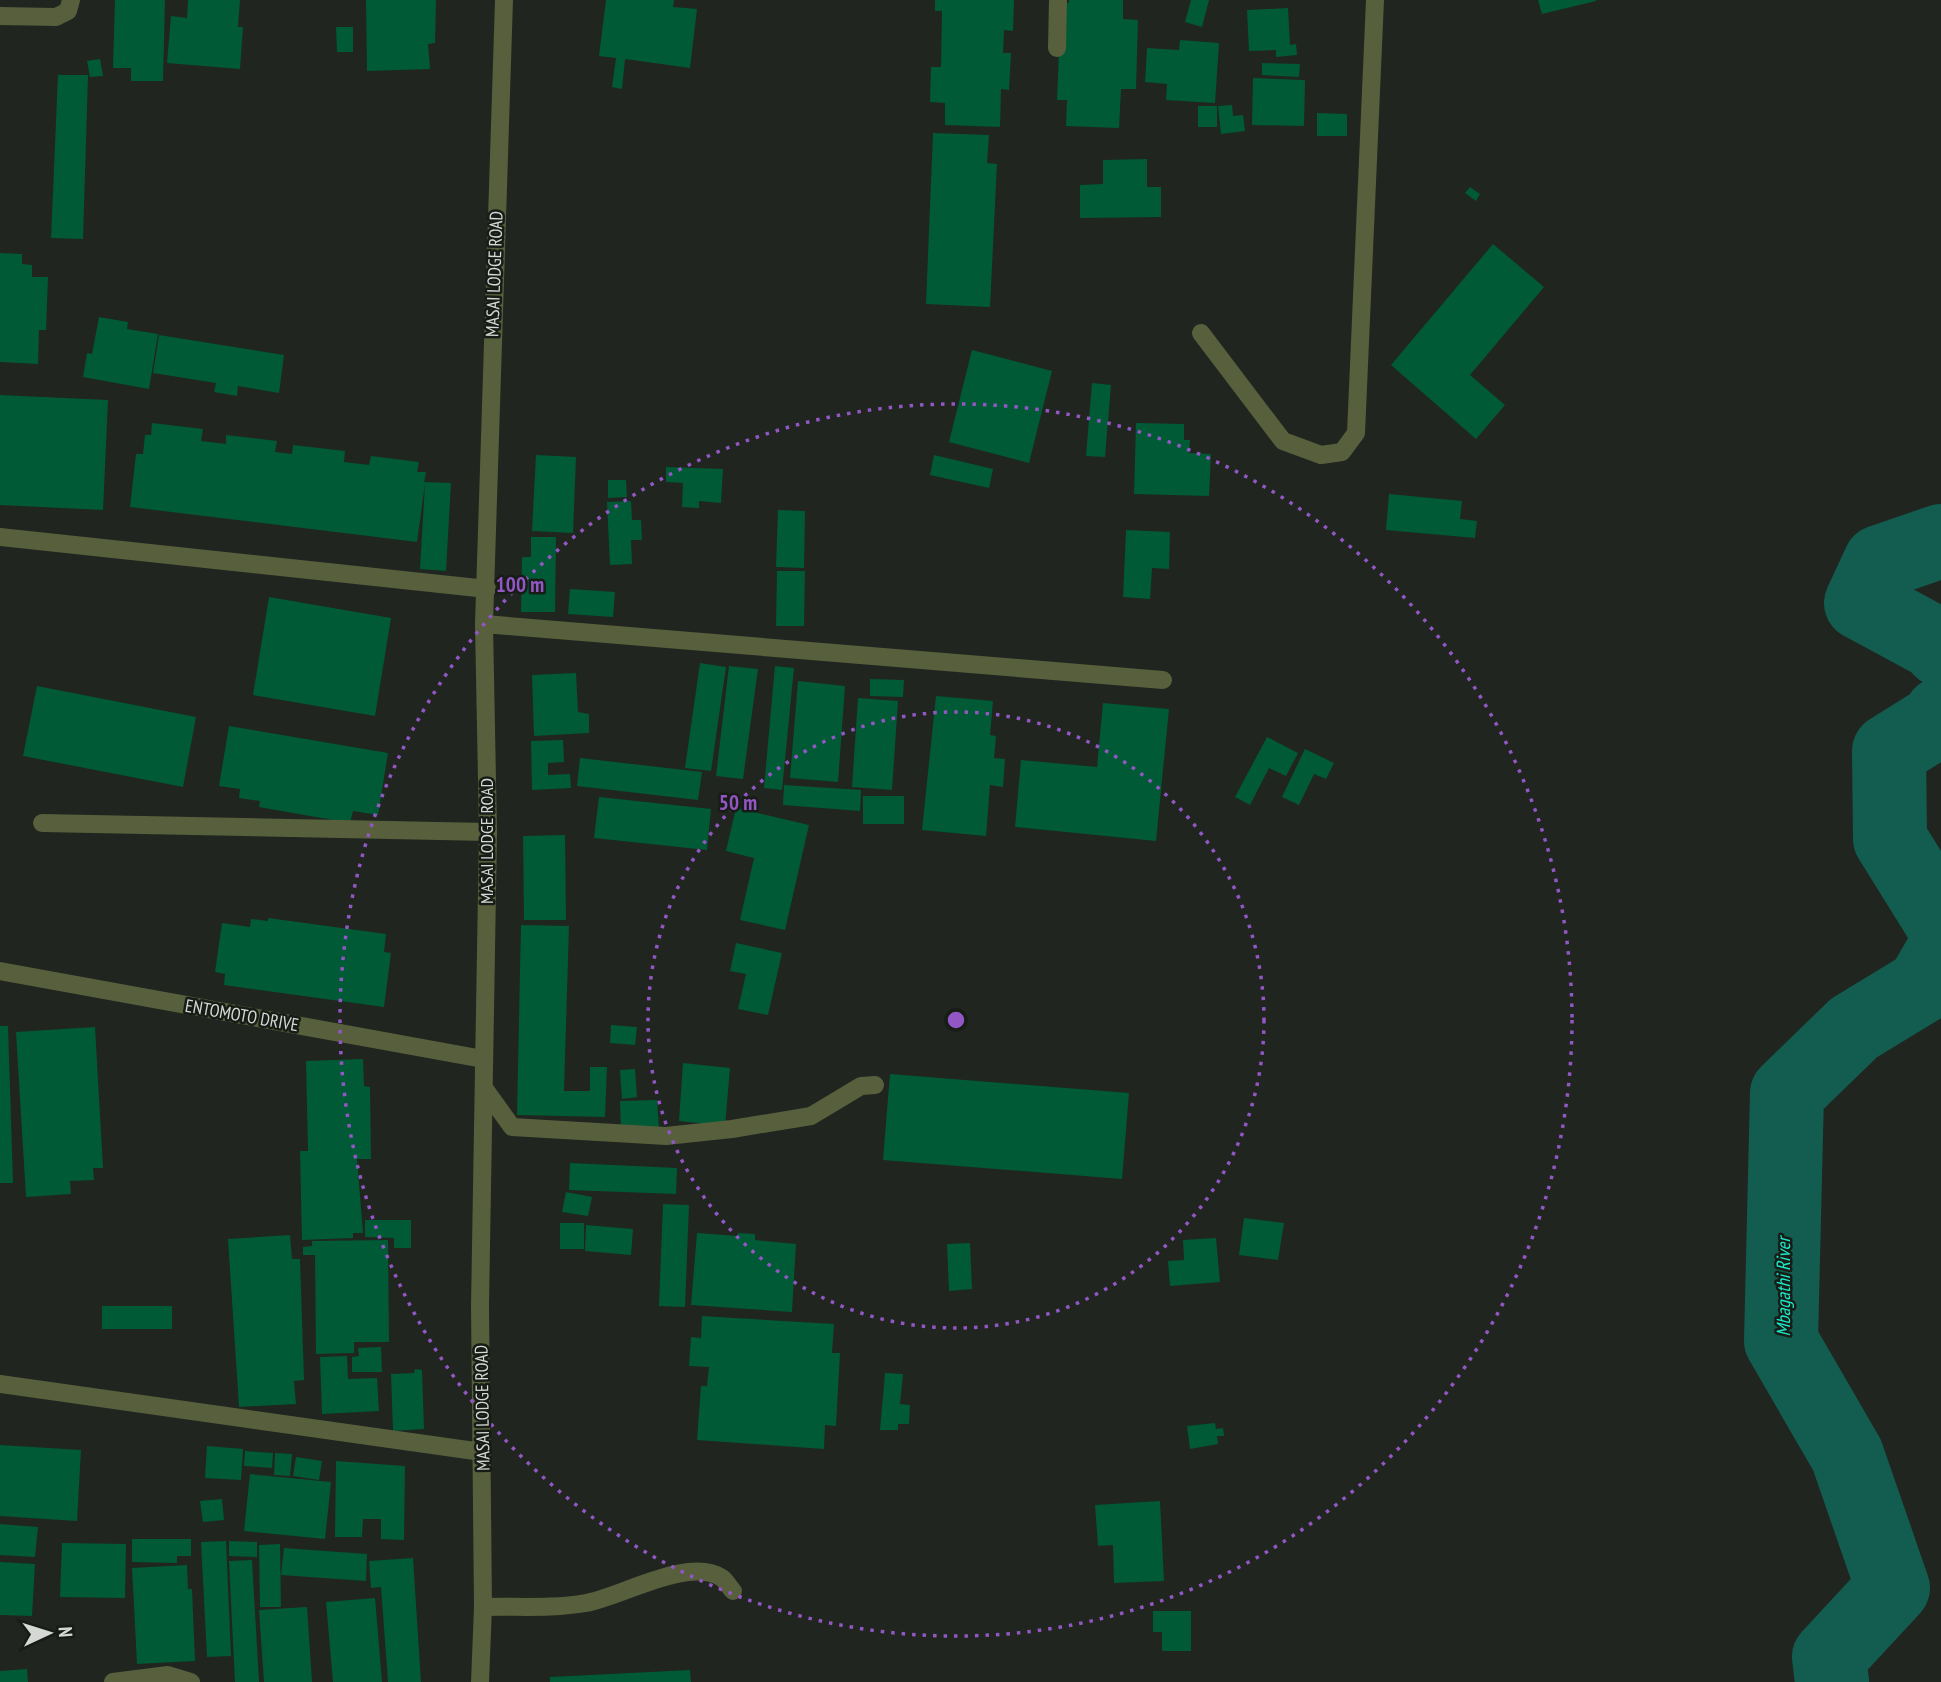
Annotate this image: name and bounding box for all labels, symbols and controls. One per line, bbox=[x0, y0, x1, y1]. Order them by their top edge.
street label: MASAI LODGE ROAD bbox=[480, 211, 508, 337]
text: 100 m bbox=[496, 571, 544, 598]
street label: MASAI LODGE ROAD bbox=[475, 778, 498, 904]
text: 50 m bbox=[719, 789, 757, 816]
street label: ENTOMOTO DRIVE bbox=[183, 994, 301, 1036]
centre of rings bbox=[944, 1008, 968, 1032]
water label: Mbagathi River bbox=[1771, 1235, 1795, 1337]
street label: MASAI LODGE ROAD bbox=[469, 1345, 495, 1471]
north arrow bbox=[14, 1598, 84, 1668]
text: N bbox=[54, 1626, 78, 1638]

